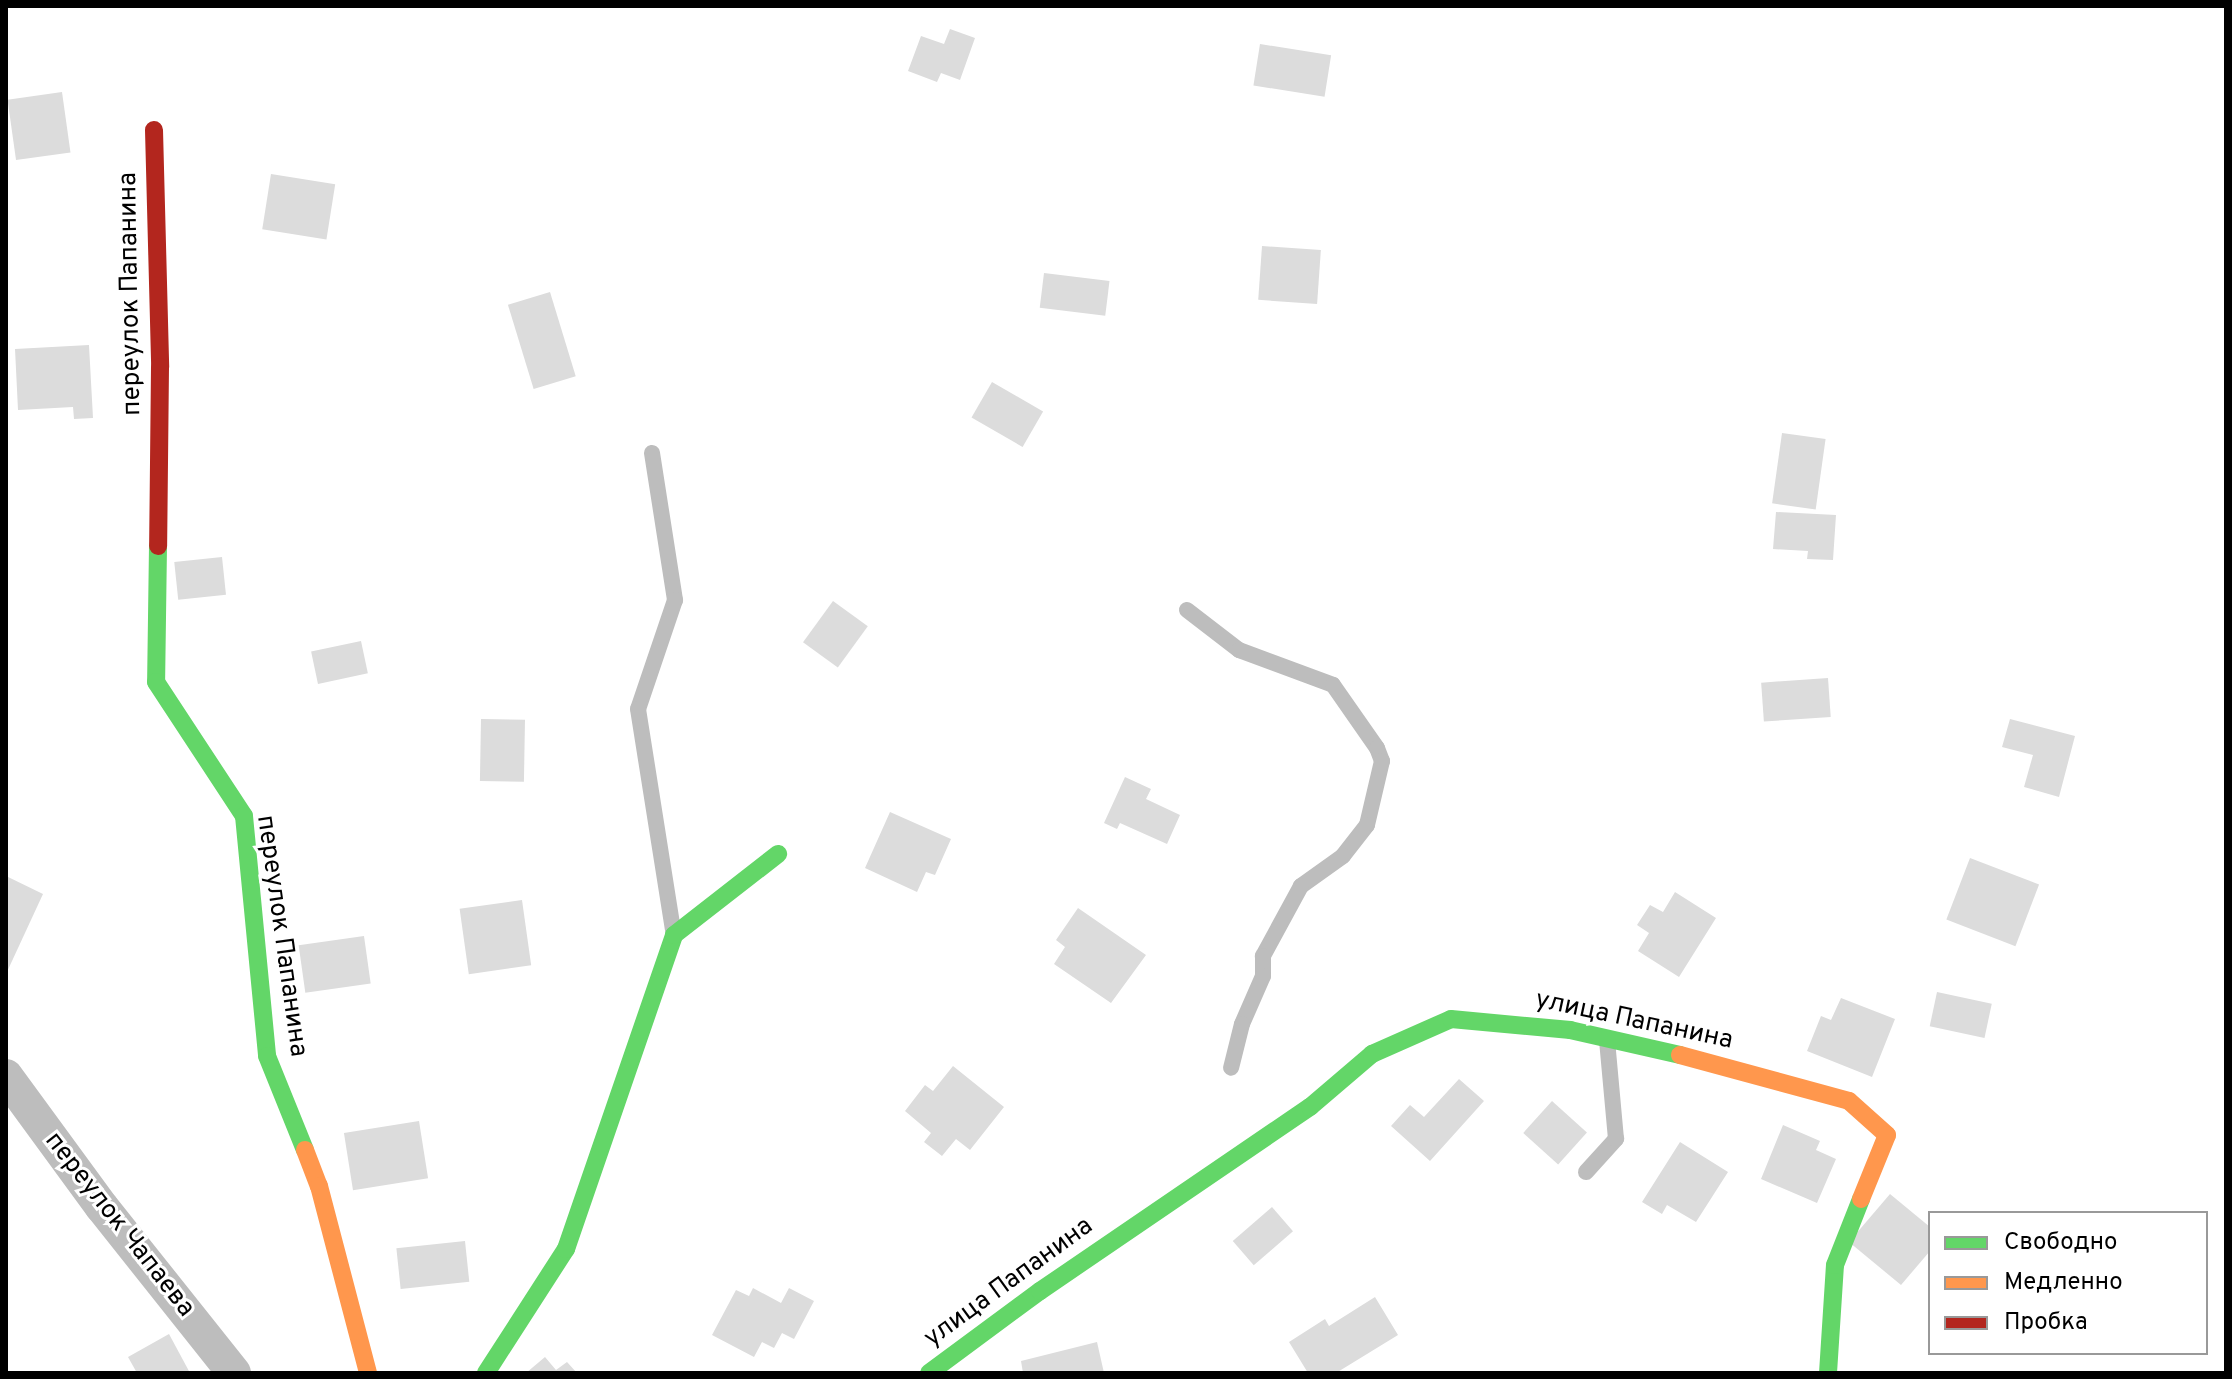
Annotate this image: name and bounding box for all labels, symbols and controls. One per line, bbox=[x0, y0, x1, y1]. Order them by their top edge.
street label: переулок Папанина bbox=[113, 172, 149, 416]
street label: переулок Папанина bbox=[249, 813, 313, 1059]
street label: улица Папанина bbox=[1532, 985, 1736, 1057]
street label: переулок Чапаева bbox=[37, 1126, 201, 1324]
street label: улица Папанина bbox=[918, 1211, 1100, 1355]
legend bbox=[1928, 1211, 2208, 1355]
text: Свободно bbox=[2004, 1228, 2117, 1258]
text: Медленно bbox=[2004, 1268, 2123, 1298]
text: Пробка bbox=[2004, 1308, 2088, 1338]

